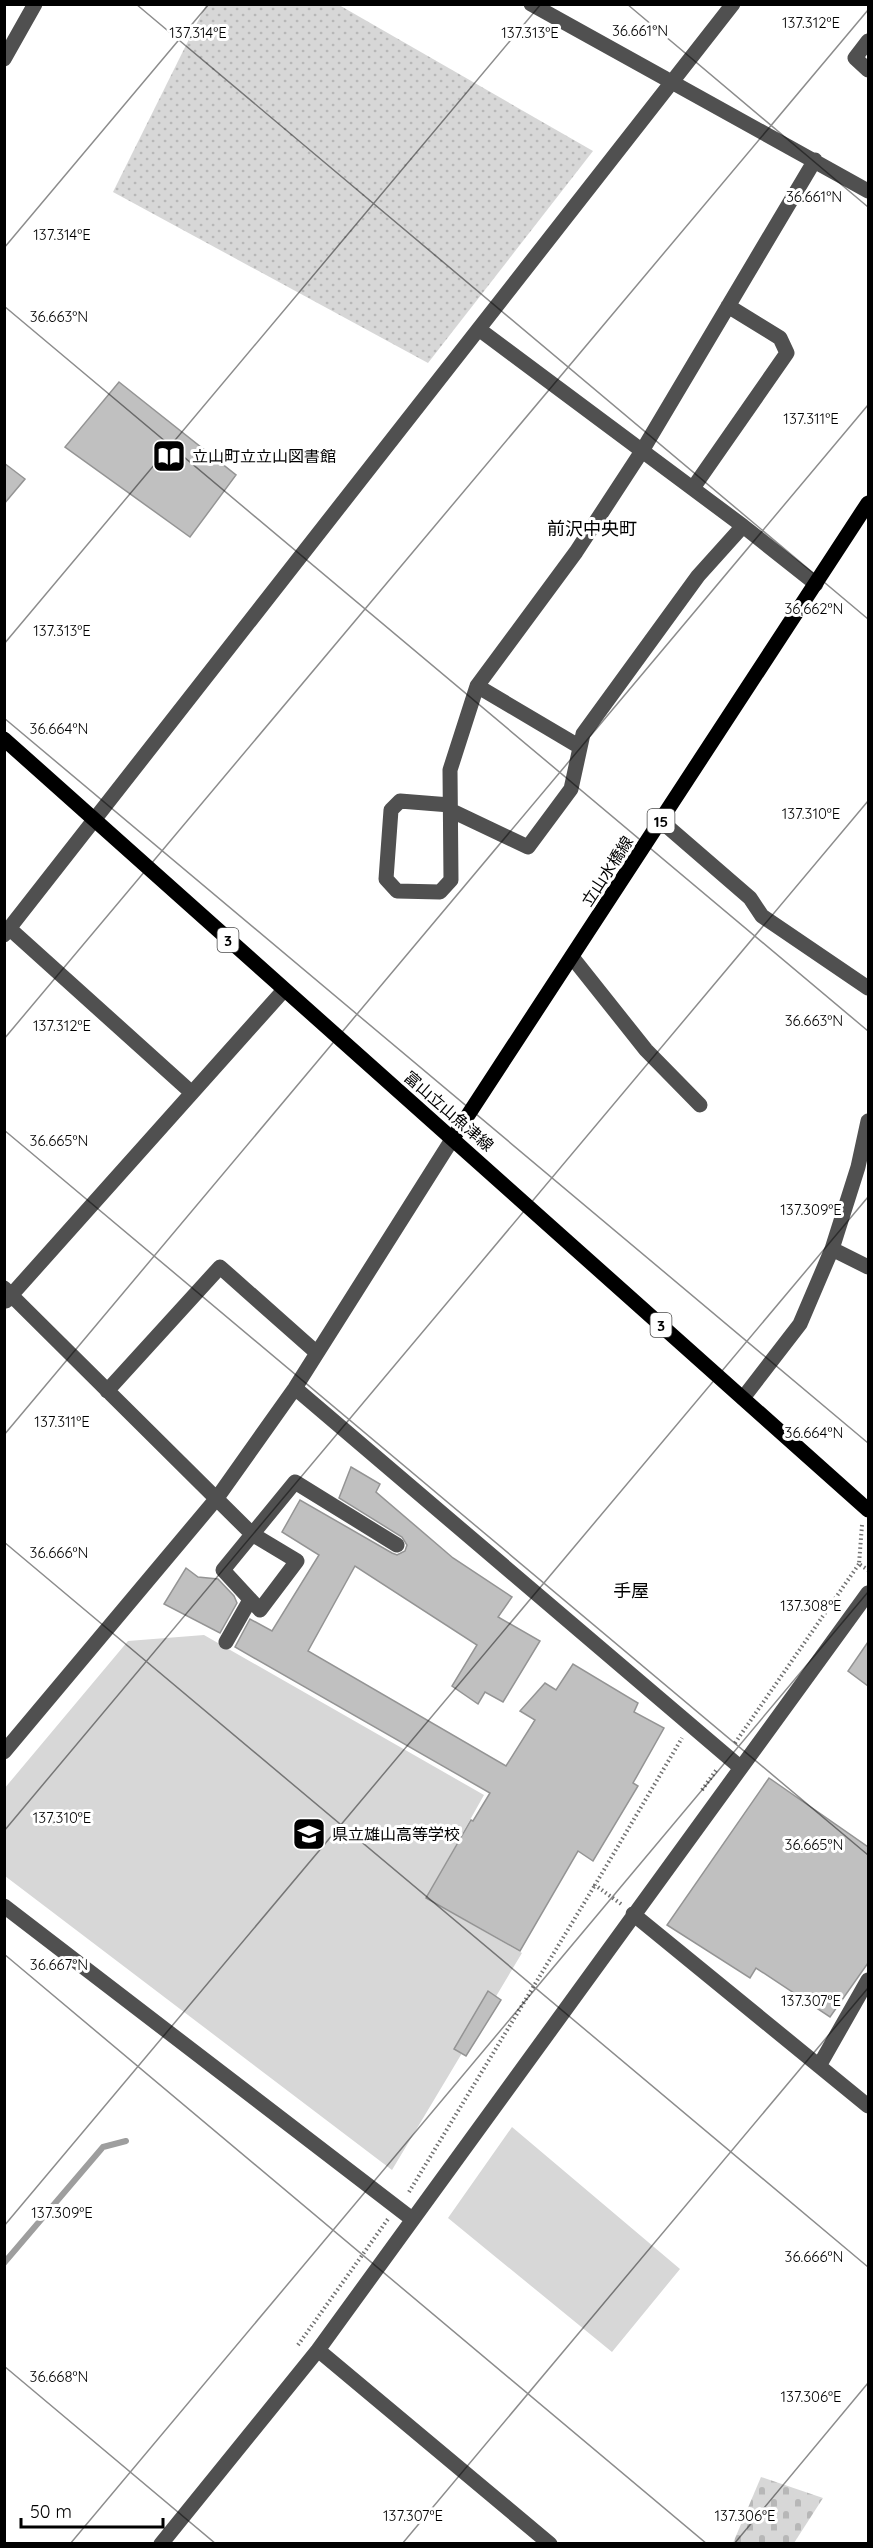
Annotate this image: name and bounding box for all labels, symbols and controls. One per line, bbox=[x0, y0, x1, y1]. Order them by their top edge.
text: 137.312°E bbox=[782, 13, 840, 32]
text: 36.661°N bbox=[612, 21, 668, 40]
text: 137.314°E bbox=[169, 23, 227, 42]
text: 137.313°E bbox=[501, 23, 559, 42]
text: 36.661°N bbox=[786, 187, 842, 206]
text: 137.314°E bbox=[33, 225, 91, 244]
text: 36.663°N bbox=[30, 307, 88, 326]
text: 137.311°E bbox=[783, 409, 839, 428]
library icon: 立山町立立山図書館 bbox=[151, 438, 187, 474]
place label: 立山町立立山図書館 bbox=[192, 446, 336, 466]
district label: 前沢中央町 bbox=[547, 517, 637, 540]
text: 36.662°N bbox=[785, 599, 844, 618]
text: 137.313°E bbox=[33, 621, 91, 640]
text: 36.664°N bbox=[30, 719, 88, 738]
text: 137.310°E bbox=[782, 804, 840, 823]
road number: 15 bbox=[648, 809, 674, 833]
street label: 立山水橋線 bbox=[577, 832, 637, 910]
road number: 3 bbox=[218, 928, 238, 952]
text: 36.663°N bbox=[785, 1011, 843, 1030]
text: 137.312°E bbox=[33, 1016, 91, 1035]
street label: 富山立山魚津線 bbox=[400, 1067, 498, 1155]
text: 36.665°N bbox=[30, 1131, 88, 1150]
text: 137.309°E bbox=[780, 1200, 842, 1219]
road number: 3 bbox=[650, 1313, 672, 1337]
text: 137.311°E bbox=[34, 1412, 90, 1431]
text: 36.664°N bbox=[785, 1423, 843, 1442]
text: 36.666°N bbox=[30, 1543, 88, 1562]
district label: 手屋 bbox=[613, 1579, 649, 1602]
text: 137.308°E bbox=[780, 1596, 842, 1615]
text: 137.310°E bbox=[33, 1808, 91, 1827]
school or university icon: 県立雄山高等学校 bbox=[291, 1816, 327, 1852]
place label: 県立雄山高等学校 bbox=[332, 1824, 460, 1844]
text: 36.665°N bbox=[785, 1835, 843, 1854]
text: 36.667°N bbox=[30, 1955, 88, 1974]
text: 137.307°E bbox=[781, 1991, 841, 2010]
text: 137.309°E bbox=[31, 2203, 93, 2222]
text: 36.666°N bbox=[785, 2247, 843, 2266]
text: 36.668°N bbox=[30, 2367, 88, 2386]
text: 137.306°E bbox=[780, 2387, 842, 2406]
scale bar bbox=[21, 2491, 164, 2529]
text: 50 m bbox=[30, 2500, 72, 2523]
text: 137.307°E bbox=[383, 2506, 443, 2525]
text: 137.306°E bbox=[714, 2506, 776, 2525]

